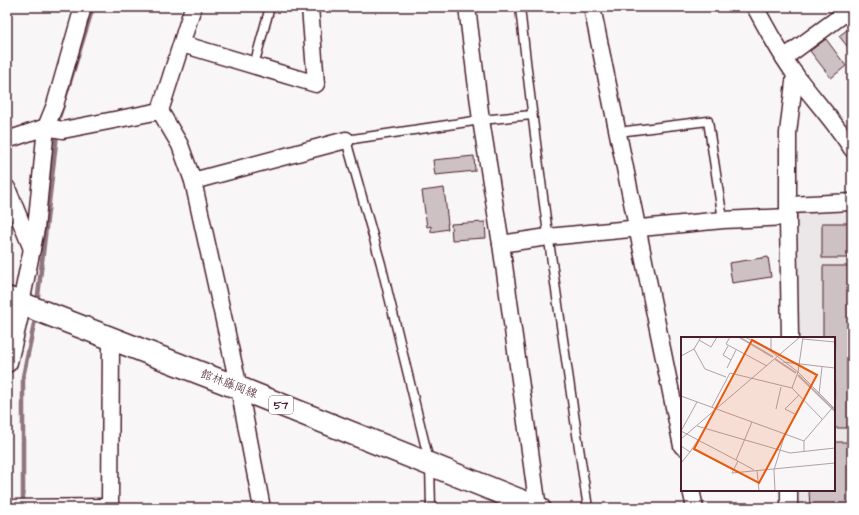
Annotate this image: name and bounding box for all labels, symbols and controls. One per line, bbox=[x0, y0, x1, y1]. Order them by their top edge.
inset map bbox=[681, 337, 835, 491]
street label: 館林藤岡線 bbox=[198, 365, 260, 403]
road number: 57 bbox=[269, 396, 293, 414]

